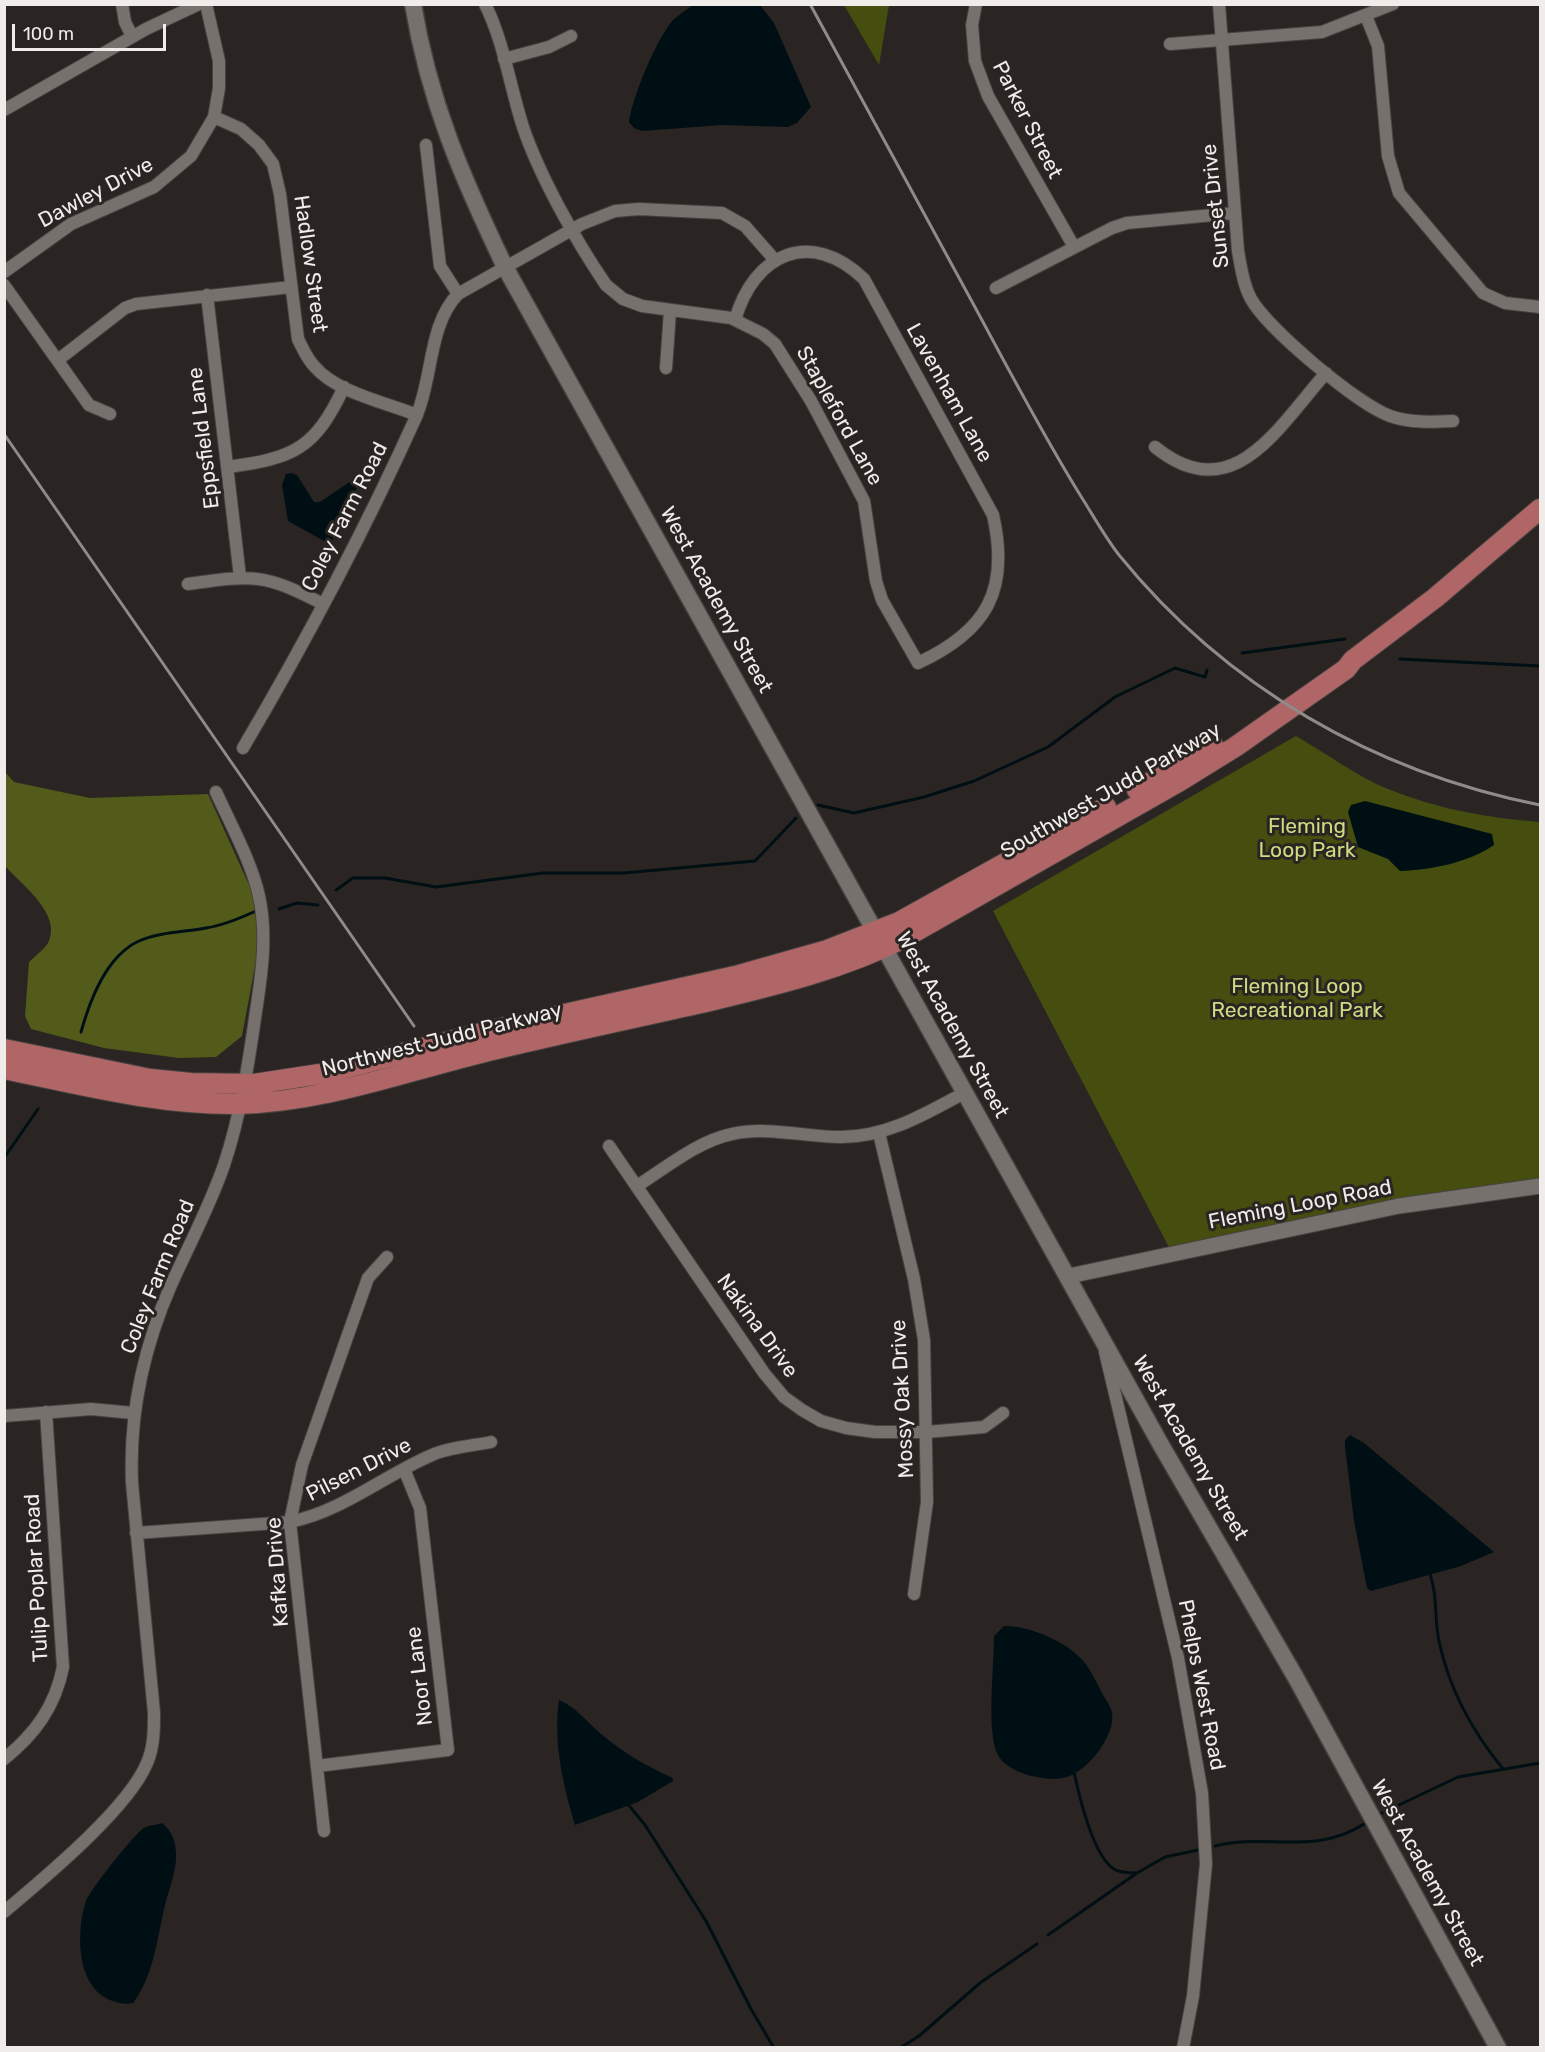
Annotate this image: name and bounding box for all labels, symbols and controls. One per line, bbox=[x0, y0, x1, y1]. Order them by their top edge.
scale bar bbox=[15, 12, 170, 50]
text: 100 m bbox=[23, 23, 74, 45]
street label: Parker Street bbox=[987, 57, 1067, 183]
street label: Sunset Drive bbox=[1197, 143, 1235, 269]
street label: Dawley Drive bbox=[34, 152, 158, 234]
street label: Hadlow Street bbox=[288, 194, 332, 334]
street label: Lavenham Lane bbox=[900, 319, 998, 467]
street label: Stapleford Lane bbox=[790, 342, 888, 490]
street label: Eppsfield Lane bbox=[183, 366, 225, 510]
street label: Coley Farm Road bbox=[297, 438, 393, 596]
street label: West Academy Street bbox=[654, 502, 778, 698]
street label: Southwest Judd Parkway bbox=[996, 718, 1226, 864]
park label: Fleming Loop Park bbox=[1258, 814, 1356, 864]
street label: West Academy Street bbox=[890, 927, 1014, 1123]
park label: Fleming Loop Recreational Park bbox=[1211, 974, 1383, 1024]
street label: Northwest Judd Parkway bbox=[319, 998, 565, 1082]
street label: Fleming Loop Road bbox=[1206, 1175, 1394, 1235]
street label: Coley Farm Road bbox=[116, 1196, 200, 1358]
street label: Nakina Drive bbox=[711, 1269, 803, 1383]
street label: Mossy Oak Drive bbox=[886, 1319, 920, 1479]
street label: West Academy Street bbox=[1127, 1351, 1253, 1545]
street label: Pilsen Drive bbox=[302, 1433, 416, 1507]
street label: Tulip Poplar Road bbox=[20, 1493, 54, 1663]
street label: Kafka Drive bbox=[262, 1516, 294, 1628]
street label: Phelps West Road bbox=[1172, 1597, 1230, 1773]
street label: Noor Lane bbox=[401, 1625, 439, 1727]
street label: West Academy Street bbox=[1365, 1775, 1489, 1971]

